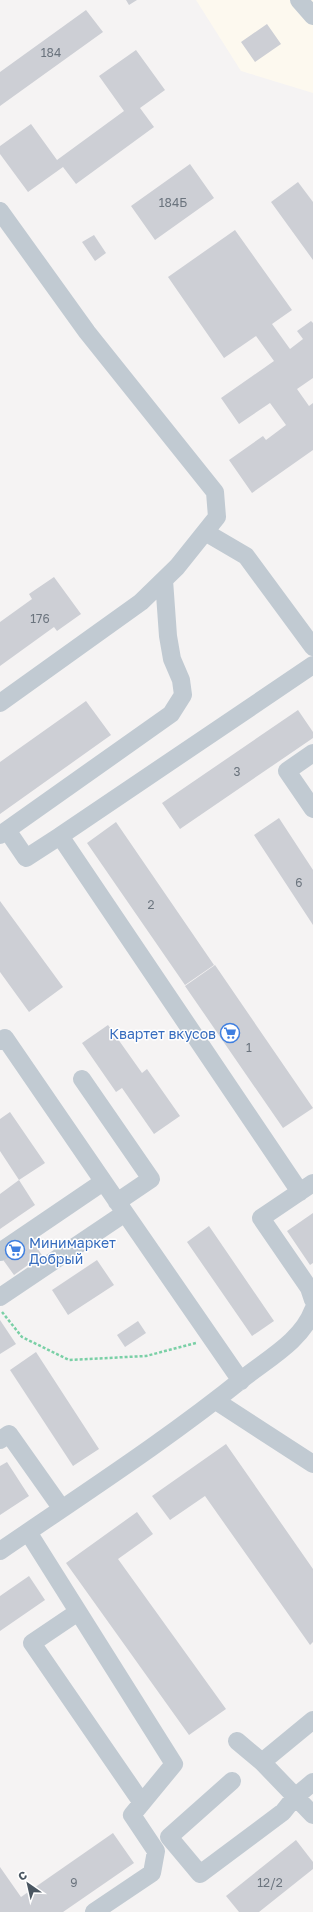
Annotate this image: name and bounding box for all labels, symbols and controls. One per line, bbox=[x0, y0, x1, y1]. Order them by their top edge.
house number: 184 bbox=[41, 45, 61, 60]
house number: 184Б bbox=[159, 195, 187, 210]
house number: 176 bbox=[30, 611, 50, 626]
house number: 3 bbox=[233, 764, 241, 779]
house number: 6 bbox=[295, 875, 303, 890]
house number: 2 bbox=[148, 897, 155, 912]
supermarket icon: Квартет вкусов bbox=[219, 1022, 241, 1044]
place label: Квартет вкусов bbox=[109, 1025, 216, 1042]
house number: 1 bbox=[246, 1040, 252, 1055]
place label: Минимаркет Добрый bbox=[29, 1234, 116, 1267]
supermarket icon: Минимаркет Добрый bbox=[4, 1239, 26, 1261]
north arrow bbox=[8, 1864, 48, 1904]
text: С bbox=[15, 1868, 29, 1883]
house number: 9 bbox=[70, 1875, 78, 1890]
house number: 12/2 bbox=[257, 1875, 283, 1890]

